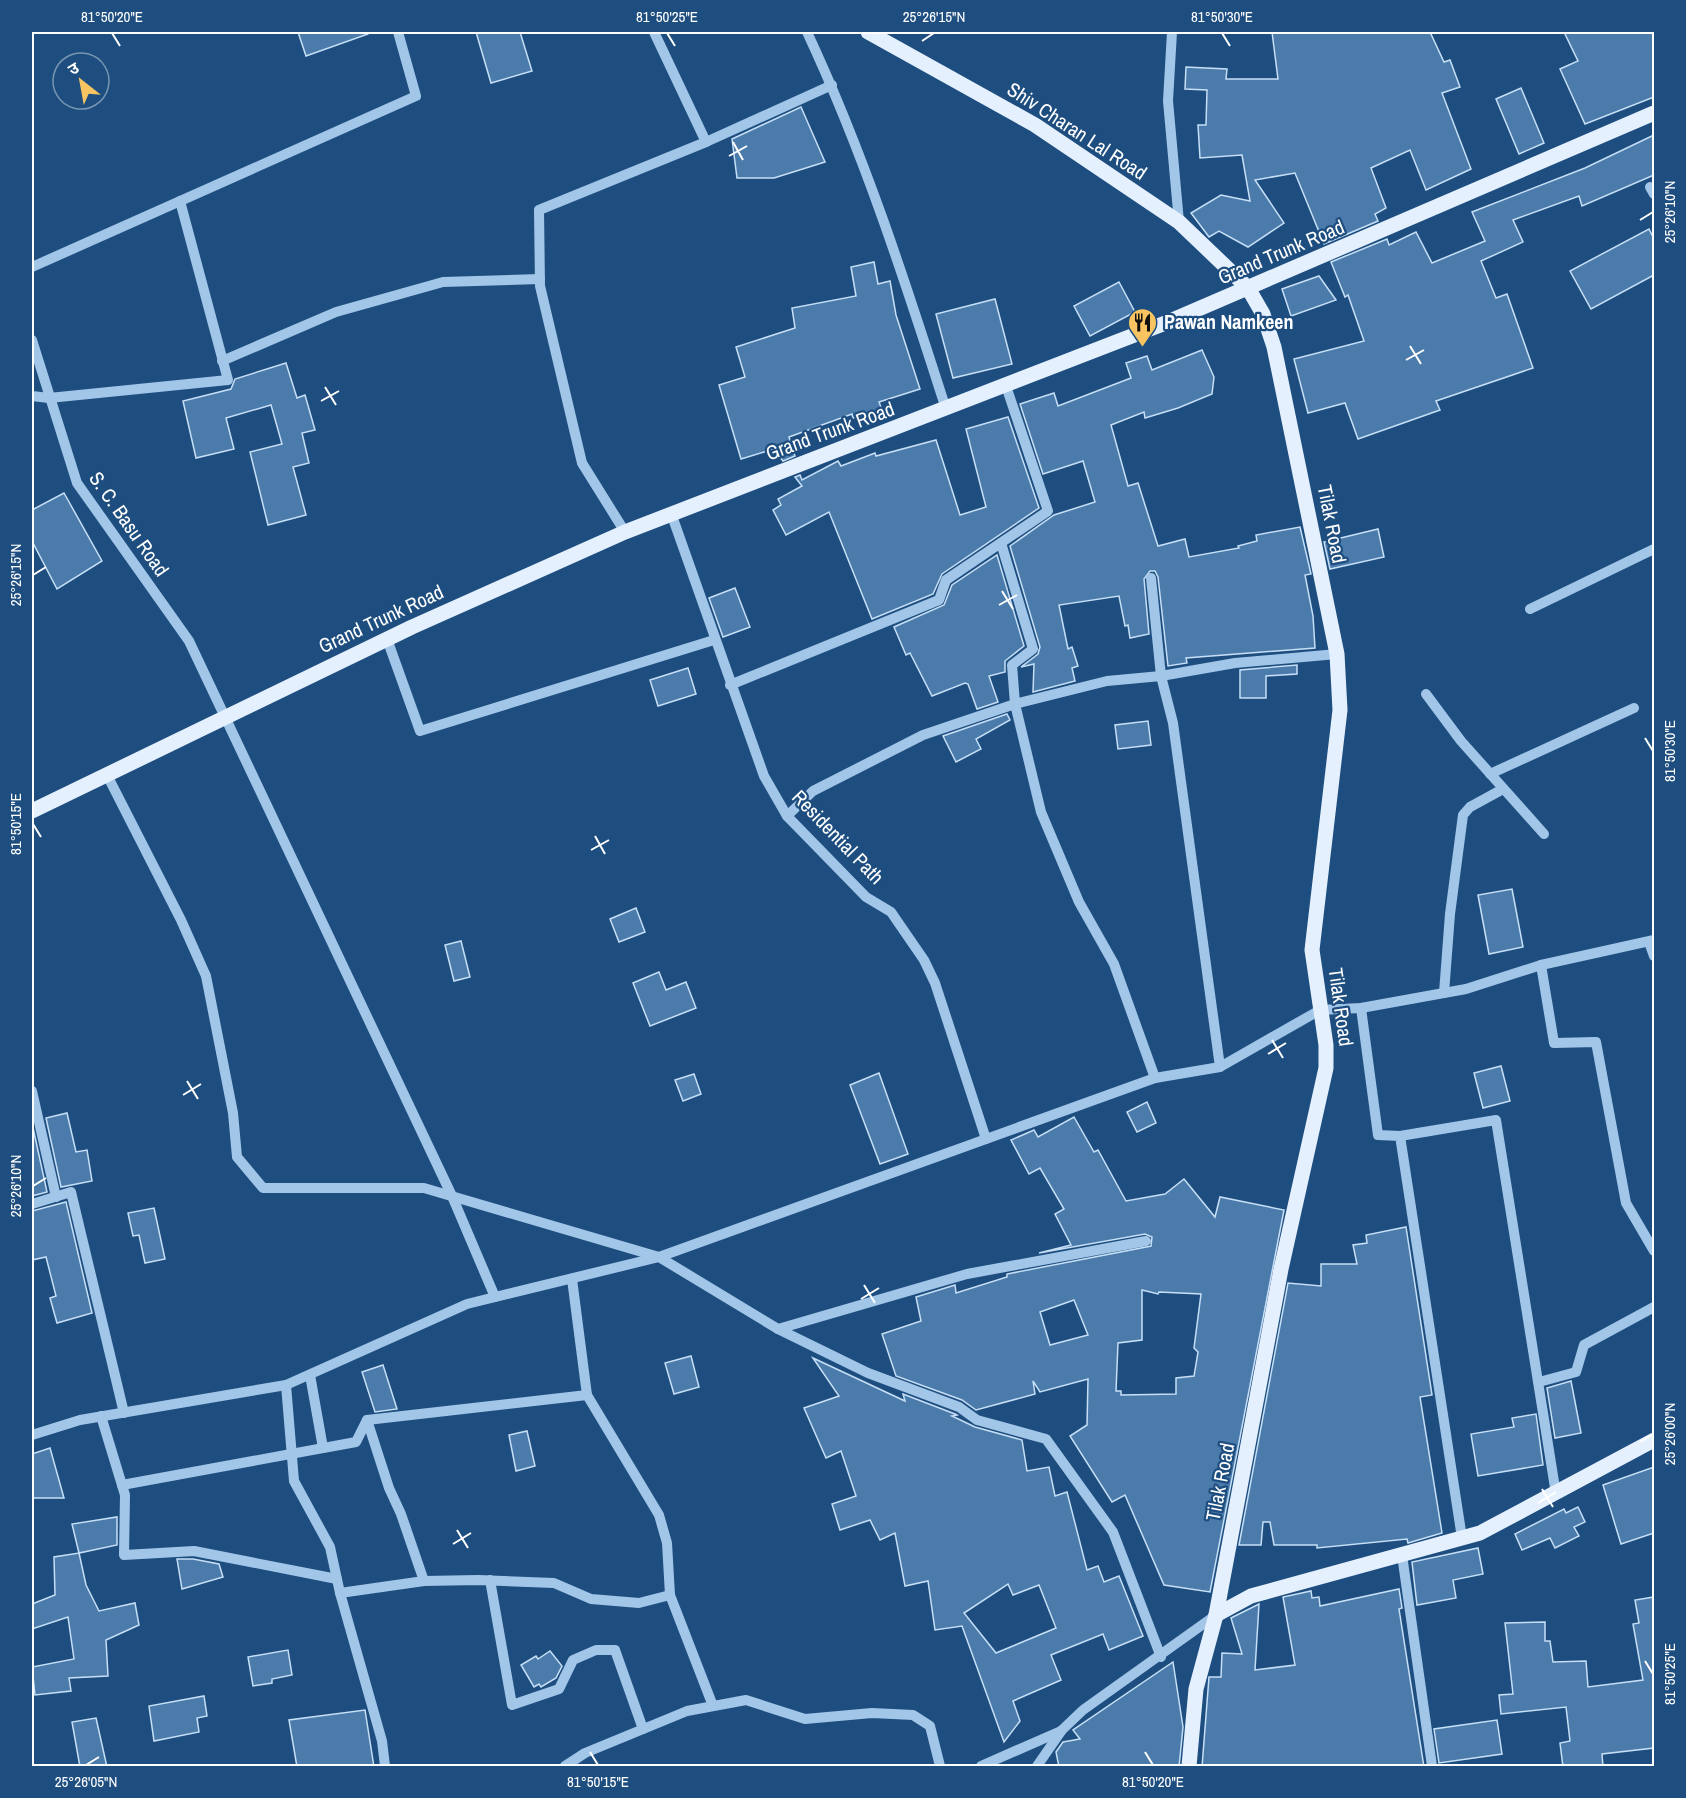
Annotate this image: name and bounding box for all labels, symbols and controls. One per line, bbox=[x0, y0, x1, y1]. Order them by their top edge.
text: 81°50'20"E bbox=[81, 6, 143, 27]
text: 81°50'25"E bbox=[636, 6, 698, 27]
text: 25°26'15"N bbox=[903, 6, 965, 27]
text: 81°50'30"E bbox=[1191, 6, 1253, 27]
north arrow bbox=[51, 51, 111, 111]
text: उ bbox=[64, 56, 83, 80]
street label: Shiv Charan Lal Road bbox=[1002, 75, 1152, 186]
text: 25°26'10"N bbox=[1659, 181, 1680, 243]
street label: Grand Trunk Road bbox=[1213, 213, 1348, 290]
restaurant icon: Pawan Namkeen bbox=[1127, 306, 1159, 348]
place label: Pawan Namkeen bbox=[1164, 308, 1293, 335]
street label: Grand Trunk Road bbox=[762, 395, 898, 466]
street label: S. C. Basu Road bbox=[83, 466, 176, 581]
street label: Tilak Road bbox=[1312, 483, 1353, 565]
text: 25°26'15"N bbox=[5, 544, 26, 606]
street label: Grand Trunk Road bbox=[314, 578, 448, 659]
text: 81°50'30"E bbox=[1659, 720, 1680, 782]
street label: Residential Path bbox=[787, 784, 890, 890]
text: 81°50'15"E bbox=[5, 793, 26, 855]
street label: Tilak Road bbox=[1323, 966, 1360, 1048]
text: 25°26'10"N bbox=[5, 1155, 26, 1217]
text: 25°26'00"N bbox=[1659, 1403, 1680, 1465]
street label: Tilak Road bbox=[1199, 1441, 1240, 1523]
text: 81°50'25"E bbox=[1659, 1643, 1680, 1705]
text: 25°26'05"N bbox=[55, 1771, 117, 1792]
text: 81°50'15"E bbox=[567, 1771, 629, 1792]
text: 81°50'20"E bbox=[1122, 1771, 1184, 1792]

